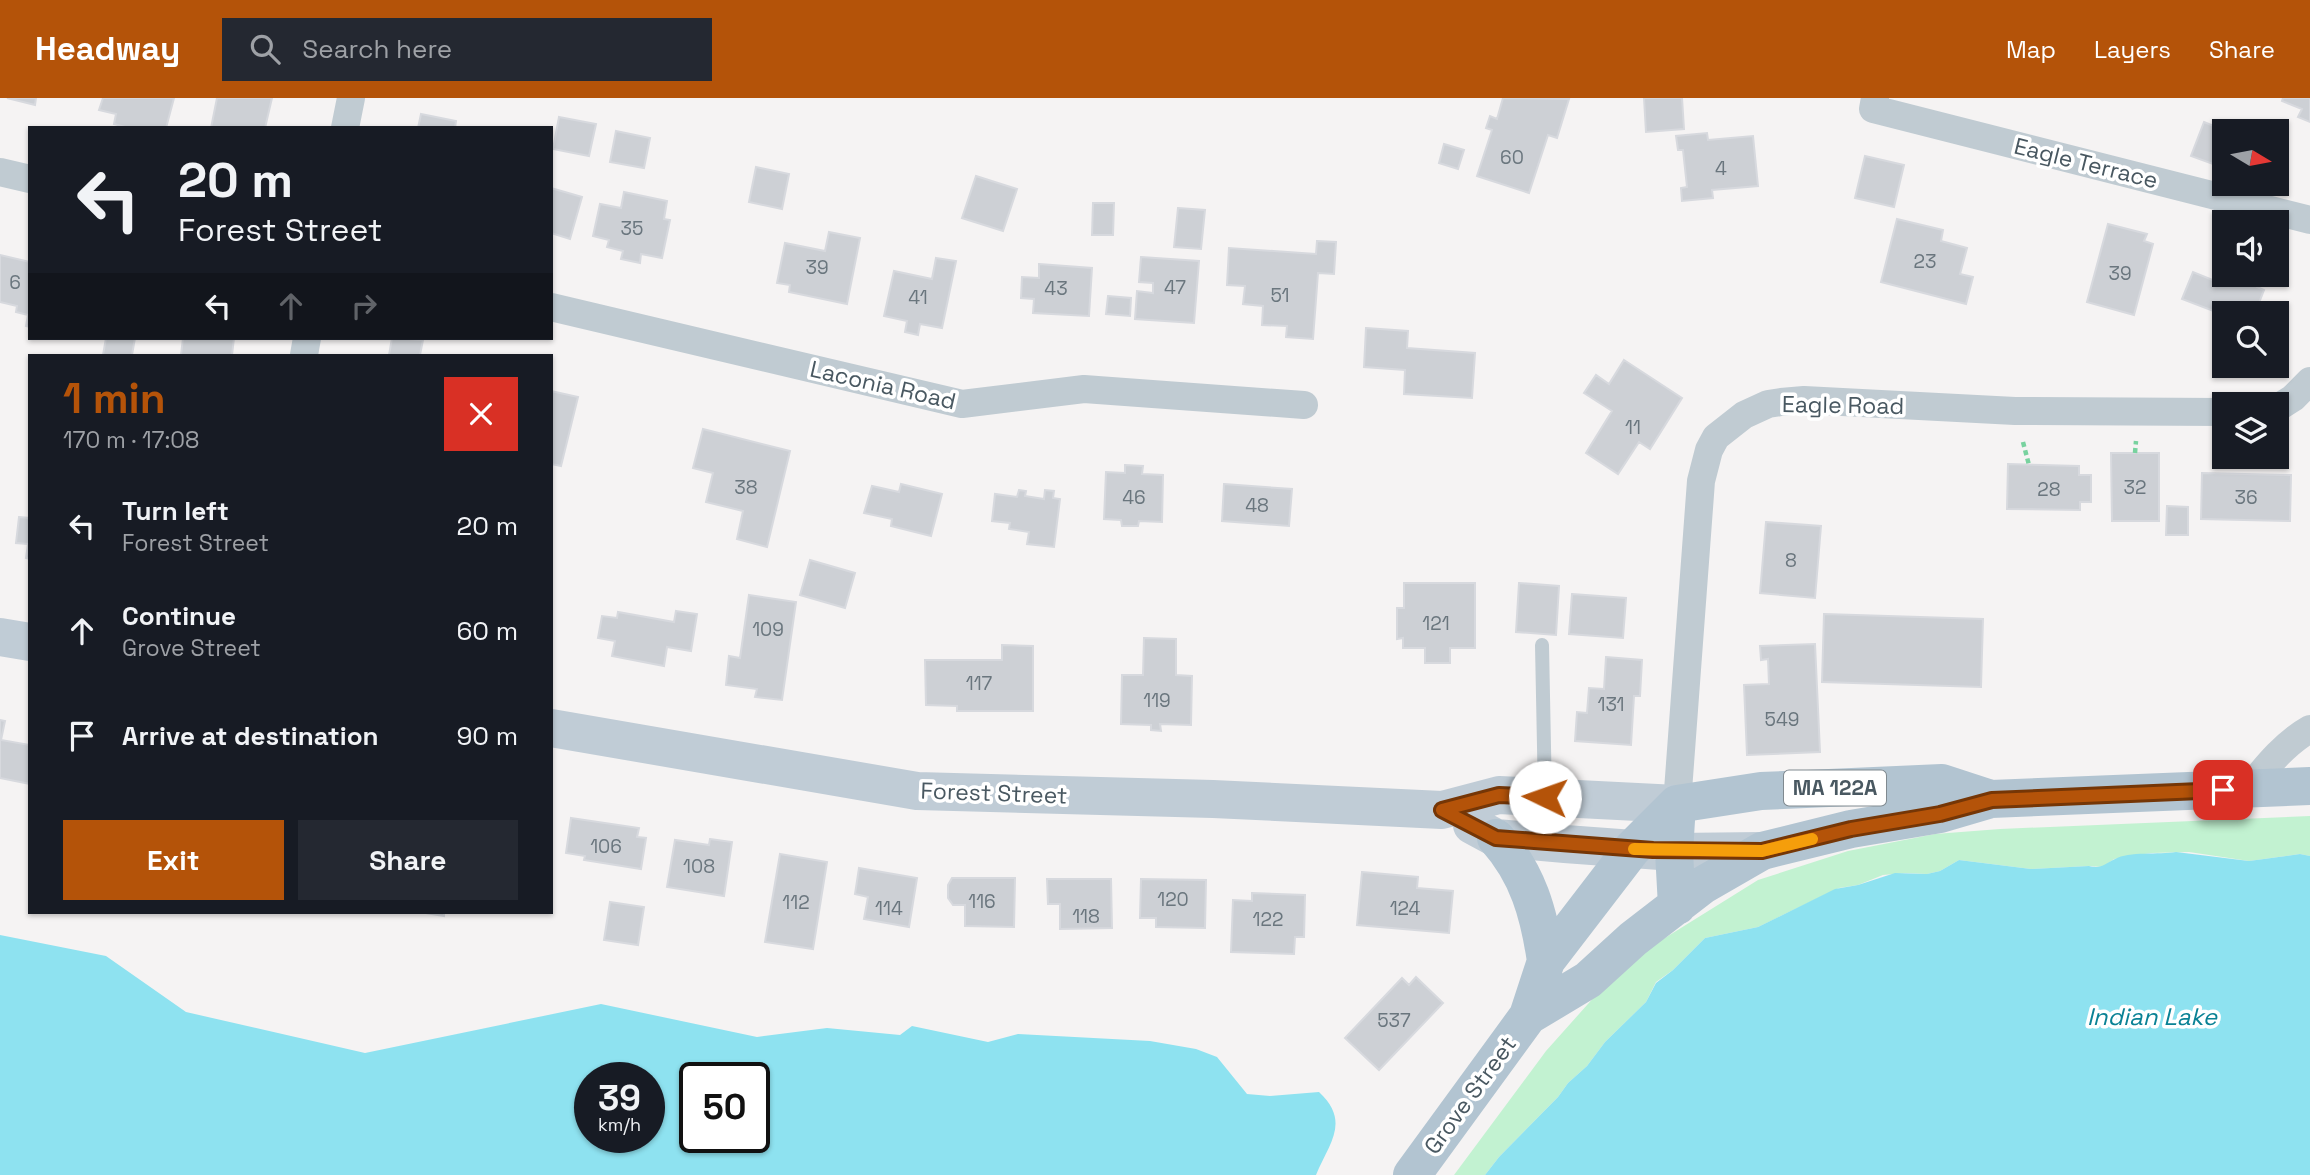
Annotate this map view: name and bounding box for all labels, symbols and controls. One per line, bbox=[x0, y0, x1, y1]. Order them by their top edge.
search box bbox=[222, 18, 712, 81]
text: Headway bbox=[35, 28, 180, 70]
icon: search bbox=[246, 30, 284, 68]
text: Search here bbox=[302, 32, 452, 66]
text: Map bbox=[2006, 34, 2056, 65]
text: Layers bbox=[2094, 34, 2171, 65]
text: Share bbox=[2209, 34, 2275, 65]
north arrow bbox=[2212, 119, 2289, 196]
map controls bbox=[2212, 119, 2289, 469]
street label: Eagle Terrace bbox=[2011, 131, 2161, 195]
house number: 60 bbox=[1500, 145, 1524, 170]
text: 20 m bbox=[178, 149, 293, 211]
icon: left bbox=[63, 154, 154, 245]
house number: 4 bbox=[1715, 156, 1727, 181]
text: Forest Street bbox=[178, 210, 383, 250]
button: sound bbox=[2212, 210, 2289, 287]
house number: 35 bbox=[621, 216, 643, 241]
house number: 23 bbox=[1914, 249, 1936, 274]
house number: 39 bbox=[805, 255, 829, 280]
house number: 39 bbox=[2108, 261, 2132, 286]
house number: 6 bbox=[9, 270, 21, 295]
house number: 47 bbox=[1164, 275, 1186, 300]
house number: 43 bbox=[1044, 276, 1068, 301]
house number: 51 bbox=[1270, 283, 1290, 308]
house number: 41 bbox=[908, 285, 928, 310]
icon: left bbox=[199, 287, 237, 325]
icon: ahead bbox=[272, 287, 310, 325]
icon: right bbox=[345, 287, 383, 325]
button: search bbox=[2212, 301, 2289, 378]
street label: Laconia Road bbox=[807, 354, 959, 416]
text: 1 min bbox=[63, 372, 166, 425]
button: close bbox=[444, 377, 518, 451]
street label: Eagle Road bbox=[1782, 389, 1904, 421]
button: layers bbox=[2212, 392, 2289, 469]
house number: 11 bbox=[1625, 415, 1641, 440]
text: 170 m · 17:08 bbox=[63, 425, 199, 455]
house number: 38 bbox=[734, 475, 758, 500]
house number: 32 bbox=[2124, 475, 2146, 500]
house number: 28 bbox=[2037, 477, 2061, 502]
house number: 46 bbox=[1122, 485, 1146, 510]
house number: 36 bbox=[2234, 485, 2258, 510]
house number: 48 bbox=[1245, 493, 1269, 518]
text: Turn left bbox=[122, 494, 229, 528]
icon: left bbox=[63, 507, 101, 545]
text: 20 m bbox=[457, 509, 518, 543]
text: Forest Street bbox=[122, 528, 269, 558]
house number: 8 bbox=[1785, 548, 1797, 573]
text: Continue bbox=[122, 599, 236, 633]
house number: 121 bbox=[1422, 611, 1450, 636]
icon: ahead bbox=[63, 612, 101, 650]
text: 60 m bbox=[456, 614, 518, 648]
house number: 109 bbox=[752, 617, 784, 642]
text: Grove Street bbox=[122, 633, 261, 663]
house number: 117 bbox=[966, 671, 993, 696]
house number: 119 bbox=[1143, 688, 1171, 713]
house number: 131 bbox=[1597, 692, 1625, 717]
house number: 549 bbox=[1765, 707, 1799, 732]
icon: arrive bbox=[63, 717, 101, 755]
text: Arrive at destination bbox=[122, 719, 379, 753]
text: 90 m bbox=[456, 719, 518, 753]
position arrow bbox=[1508, 760, 1582, 834]
pin bbox=[2193, 760, 2253, 820]
road number: MA 122A bbox=[1784, 770, 1886, 806]
icon: arrive bbox=[2204, 771, 2242, 809]
street label: Forest Street bbox=[920, 775, 1068, 811]
button: Exit bbox=[63, 820, 284, 900]
button: Share bbox=[298, 820, 518, 900]
house number: 106 bbox=[590, 834, 622, 859]
house number: 108 bbox=[683, 854, 715, 879]
house number: 120 bbox=[1157, 887, 1189, 912]
house number: 116 bbox=[968, 889, 996, 914]
house number: 112 bbox=[782, 890, 810, 915]
house number: 114 bbox=[875, 896, 903, 921]
house number: 124 bbox=[1390, 896, 1420, 921]
house number: 118 bbox=[1072, 904, 1100, 929]
house number: 122 bbox=[1253, 907, 1283, 932]
water label: Indian Lake bbox=[2087, 1001, 2218, 1032]
house number: 537 bbox=[1377, 1008, 1411, 1033]
street label: Grove Street bbox=[1417, 1030, 1523, 1160]
speed limit sign: 50 bbox=[679, 1062, 770, 1153]
text: 39 bbox=[598, 1076, 641, 1120]
text: km/h bbox=[598, 1113, 641, 1136]

